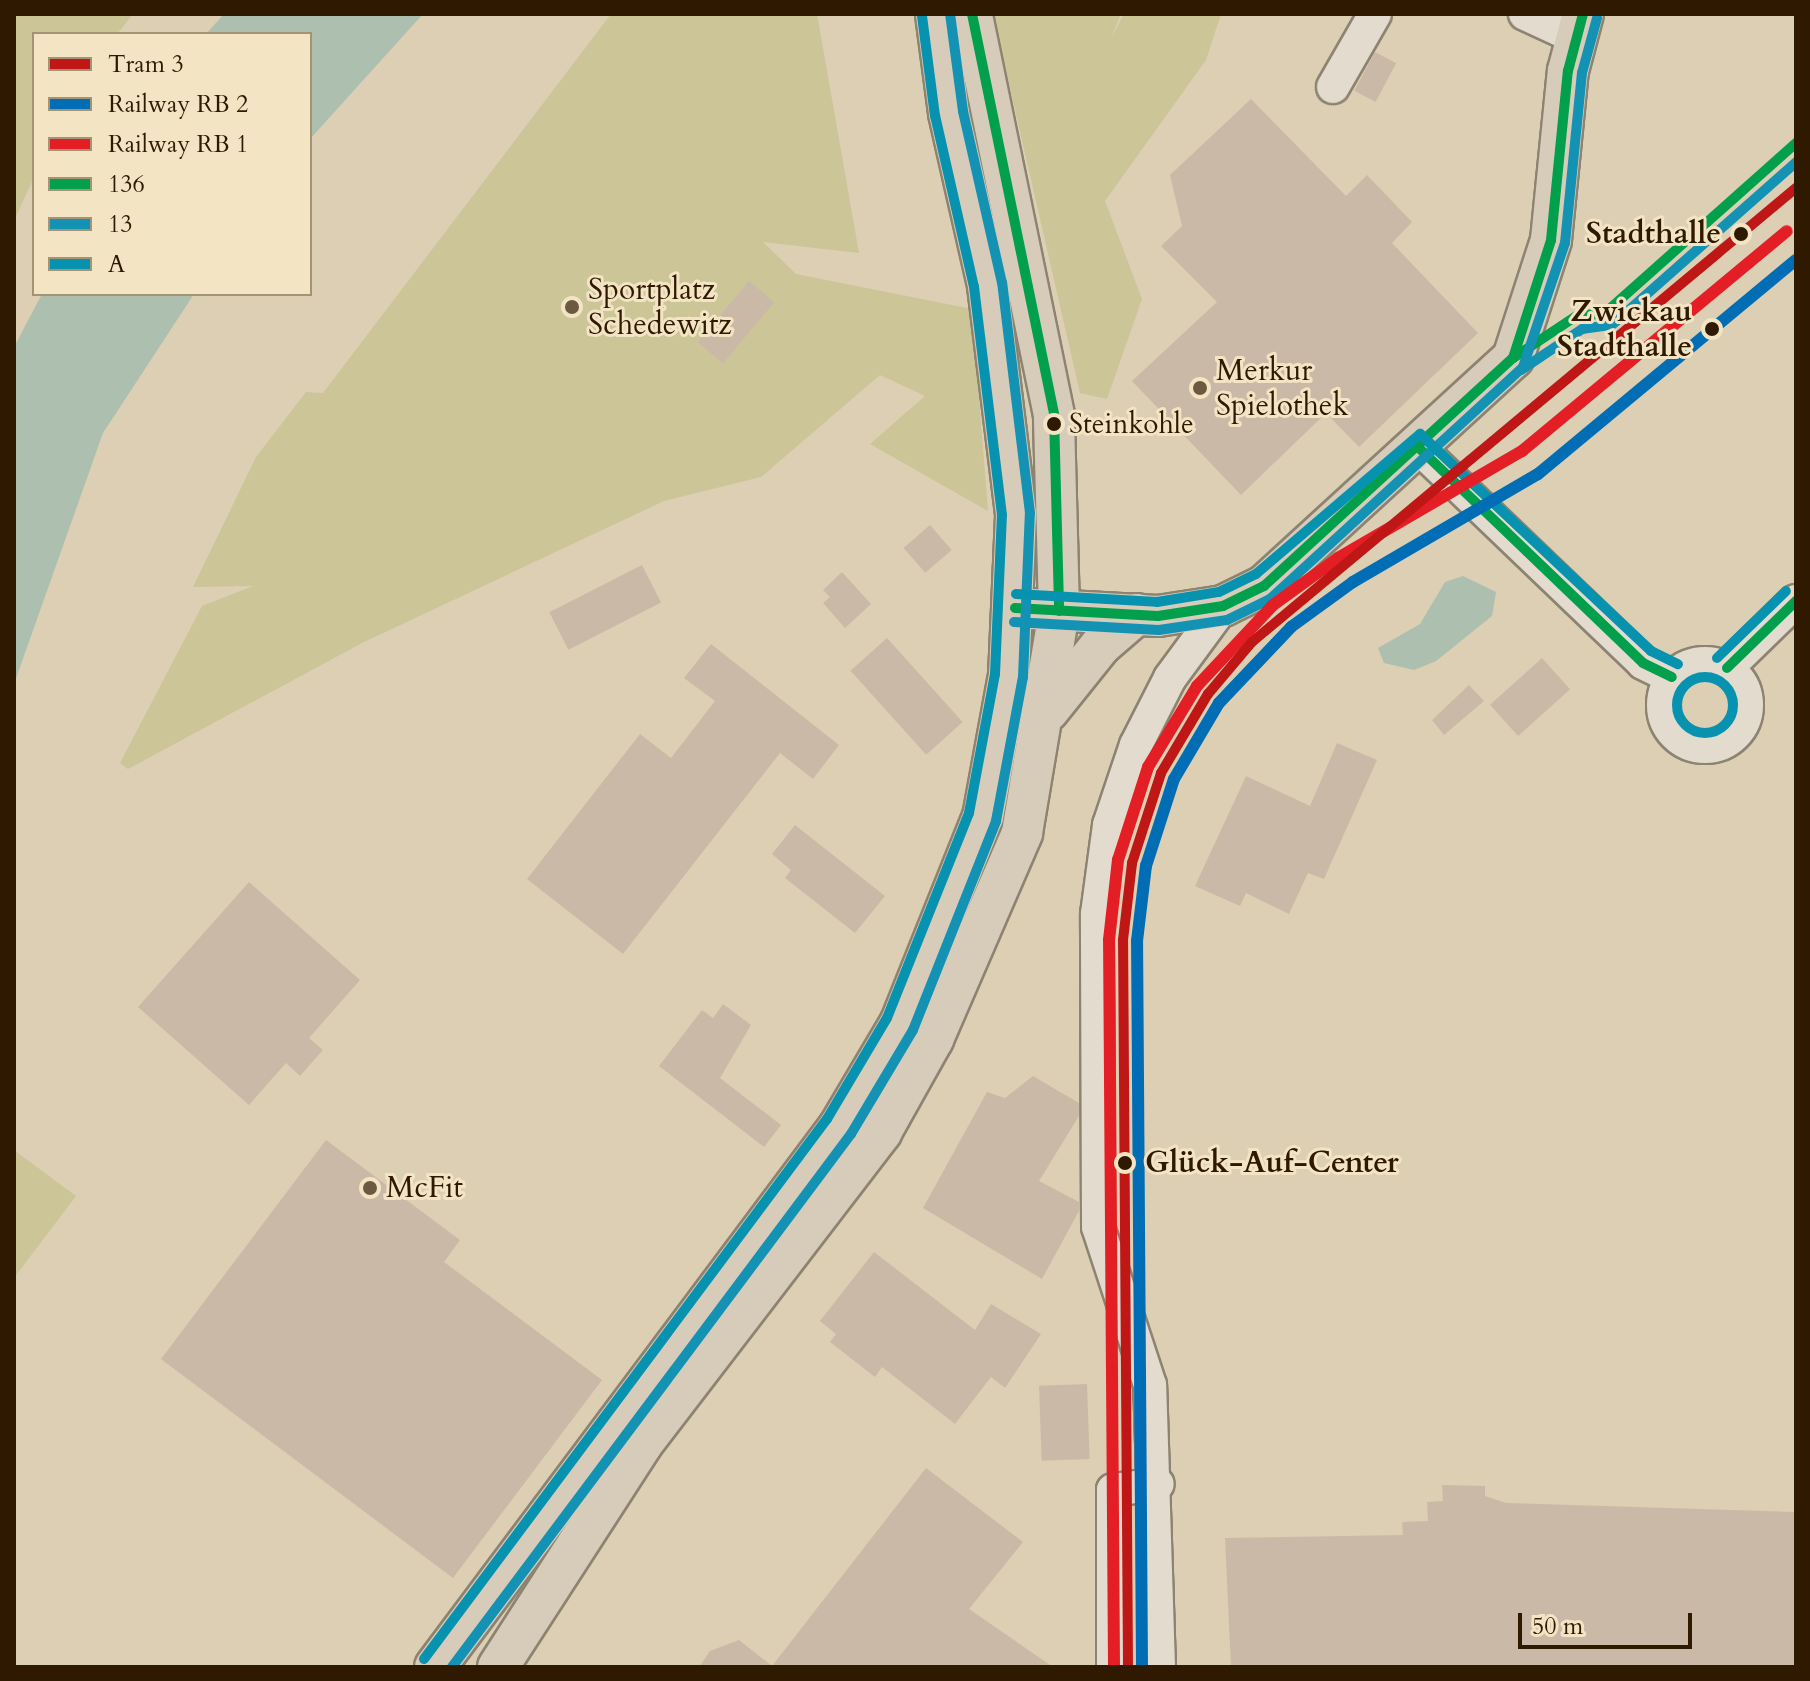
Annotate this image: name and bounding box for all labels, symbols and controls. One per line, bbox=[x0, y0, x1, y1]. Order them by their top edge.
legend bbox=[32, 32, 312, 296]
text: Tram 3 bbox=[108, 48, 184, 81]
text: Railway RB 2 bbox=[108, 88, 248, 121]
text: Railway RB 1 bbox=[108, 128, 248, 161]
text: 136 bbox=[108, 168, 145, 201]
text: 13 bbox=[108, 208, 133, 241]
place label: Stadthalle bbox=[1586, 216, 1721, 252]
marker: Stadthalle bbox=[1728, 221, 1754, 247]
text: A bbox=[108, 248, 125, 281]
place label: Sportplatz Schedewitz bbox=[588, 272, 732, 342]
place label: Zwickau Stadthalle bbox=[1557, 294, 1692, 364]
marker: Sportplatz Schedewitz bbox=[563, 298, 581, 316]
marker: Zwickau Stadthalle bbox=[1699, 316, 1725, 342]
place label: Merkur Spielothek bbox=[1216, 353, 1349, 424]
marker: Merkur Spielothek bbox=[1191, 379, 1209, 397]
place label: Steinkohle bbox=[1069, 407, 1194, 441]
marker: Steinkohle bbox=[1046, 416, 1062, 432]
place label: Glück-Auf-Center bbox=[1145, 1145, 1399, 1181]
marker: Glück-Auf-Center bbox=[1112, 1150, 1138, 1176]
place label: McFit bbox=[386, 1170, 463, 1206]
marker: McFit bbox=[361, 1179, 379, 1197]
scale bar bbox=[1522, 1597, 1696, 1647]
text: 50 m bbox=[1532, 1610, 1583, 1643]

